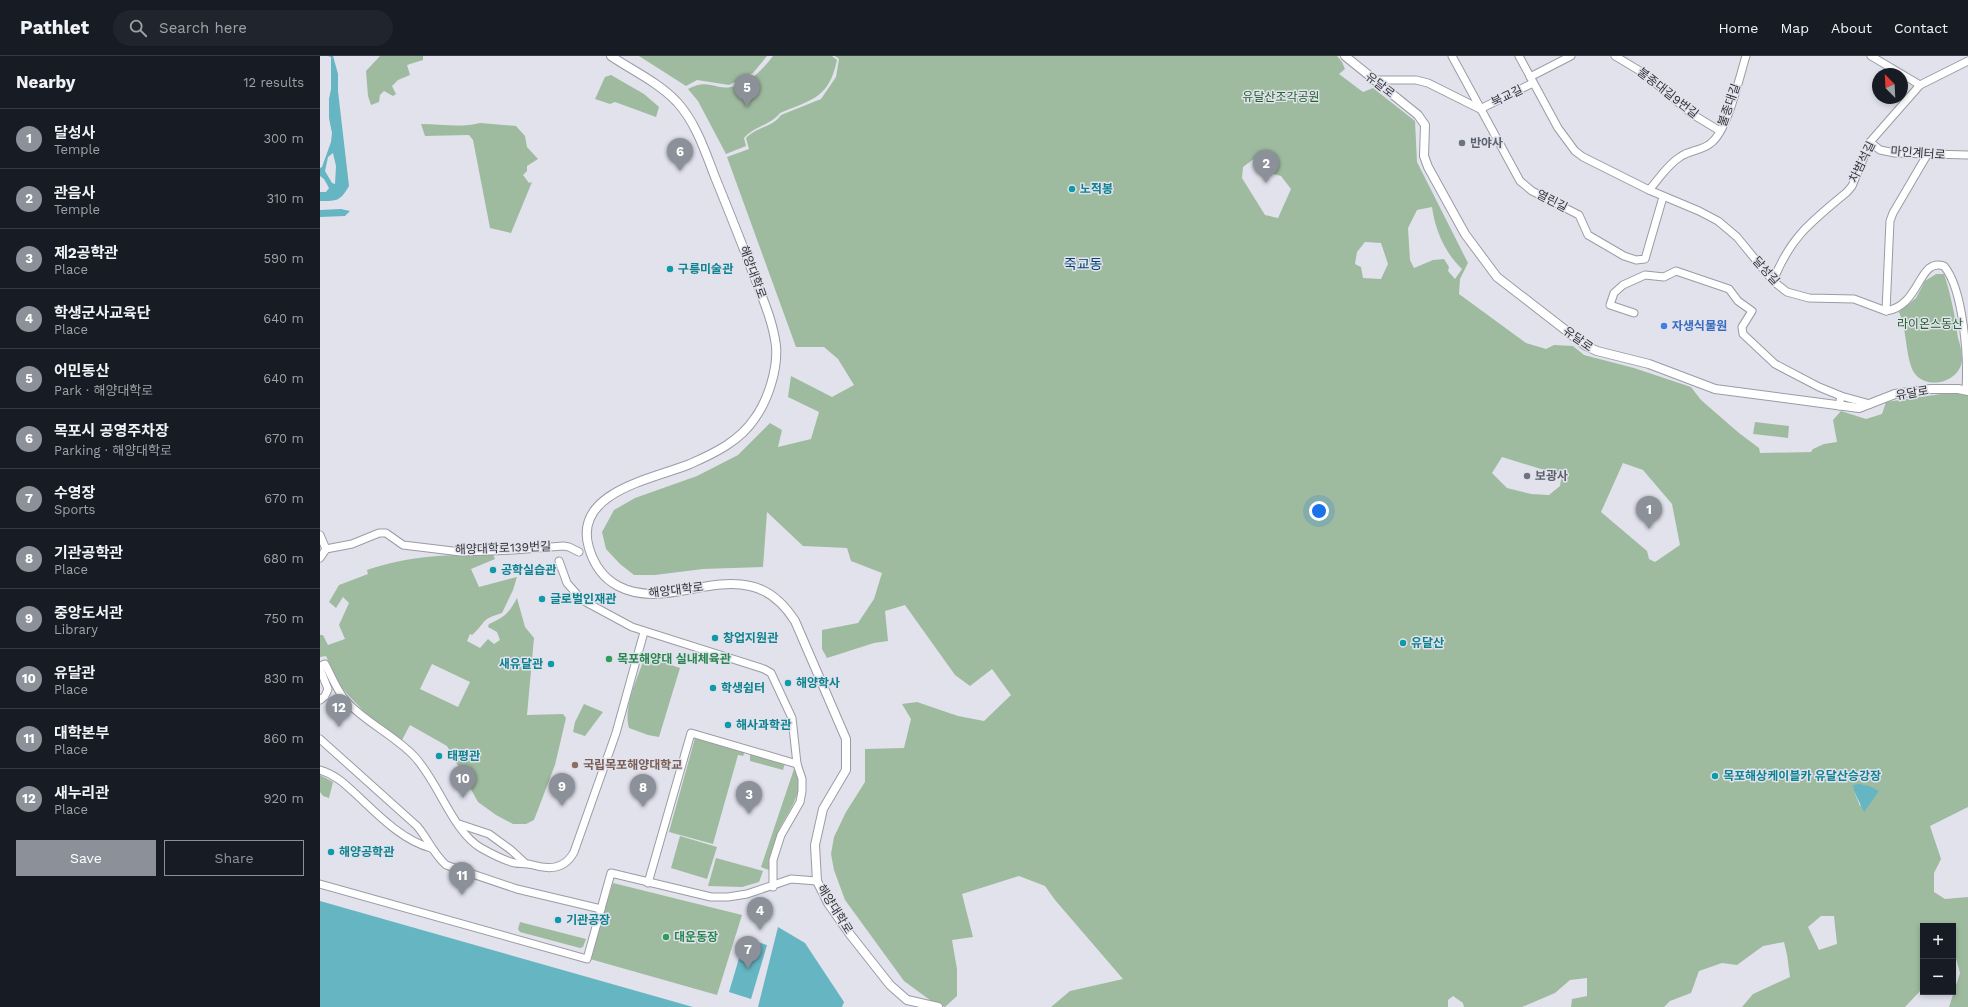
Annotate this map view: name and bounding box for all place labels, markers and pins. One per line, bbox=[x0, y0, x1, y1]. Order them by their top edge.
pin: 5 bbox=[734, 74, 760, 107]
place label: 반야사 bbox=[1470, 136, 1503, 150]
pin: 6 bbox=[667, 138, 693, 171]
marker: 반야사 bbox=[1457, 138, 1467, 148]
pin: 2 bbox=[1253, 150, 1279, 183]
place label: 노적봉 bbox=[1080, 182, 1113, 196]
marker: 노적봉 bbox=[1067, 184, 1077, 194]
place label: 구릉미술관 bbox=[678, 262, 733, 276]
marker: 구릉미술관 bbox=[665, 264, 675, 274]
place label: 자생식물원 bbox=[1672, 319, 1727, 333]
marker: 자생식물원 bbox=[1659, 321, 1669, 331]
place label: 보광사 bbox=[1535, 469, 1568, 483]
marker: 보광사 bbox=[1522, 471, 1532, 481]
pin: 1 bbox=[1636, 496, 1662, 529]
place label: 공학실습관 bbox=[501, 563, 556, 577]
marker: 공학실습관 bbox=[488, 565, 498, 575]
place label: 글로벌인재관 bbox=[550, 592, 616, 606]
marker: 글로벌인재관 bbox=[537, 594, 547, 604]
place label: 창업지원관 bbox=[723, 631, 778, 645]
marker: 창업지원관 bbox=[710, 633, 720, 643]
place label: 유달산 bbox=[1411, 636, 1444, 650]
marker: 유달산 bbox=[1398, 638, 1408, 648]
place label: 목포해양대 실내체육관 bbox=[617, 652, 731, 666]
marker: 목포해양대 실내체육관 bbox=[604, 654, 614, 664]
place label: 새유달관 bbox=[499, 657, 543, 671]
marker: 새유달관 bbox=[546, 659, 556, 669]
place label: 해양학사 bbox=[796, 676, 840, 690]
marker: 해양학사 bbox=[783, 678, 793, 688]
place label: 학생쉼터 bbox=[721, 681, 765, 695]
marker: 학생쉼터 bbox=[708, 683, 718, 693]
pin: 12 bbox=[326, 694, 352, 727]
place label: 해사과학관 bbox=[736, 718, 791, 732]
marker: 해사과학관 bbox=[723, 720, 733, 730]
place label: 태평관 bbox=[447, 749, 480, 763]
marker: 태평관 bbox=[434, 751, 444, 761]
place label: 국립목포해양대학교 bbox=[583, 758, 682, 772]
marker: 국립목포해양대학교 bbox=[570, 760, 580, 770]
pin: 10 bbox=[450, 765, 476, 798]
place label: 목포해상케이블카 유달산승강장 bbox=[1723, 769, 1881, 783]
marker: 목포해상케이블카 유달산승강장 bbox=[1710, 771, 1720, 781]
pin: 9 bbox=[549, 773, 575, 806]
pin: 8 bbox=[630, 774, 656, 807]
pin: 3 bbox=[736, 781, 762, 814]
place label: 해양공학관 bbox=[339, 845, 394, 859]
marker: 해양공학관 bbox=[326, 847, 336, 857]
pin: 11 bbox=[449, 862, 475, 895]
pin: 4 bbox=[747, 897, 773, 930]
place label: 기관공장 bbox=[566, 913, 610, 927]
marker: 기관공장 bbox=[553, 915, 563, 925]
place label: 대운동장 bbox=[674, 930, 718, 944]
marker: 대운동장 bbox=[661, 932, 671, 942]
pin: 7 bbox=[735, 936, 761, 969]

